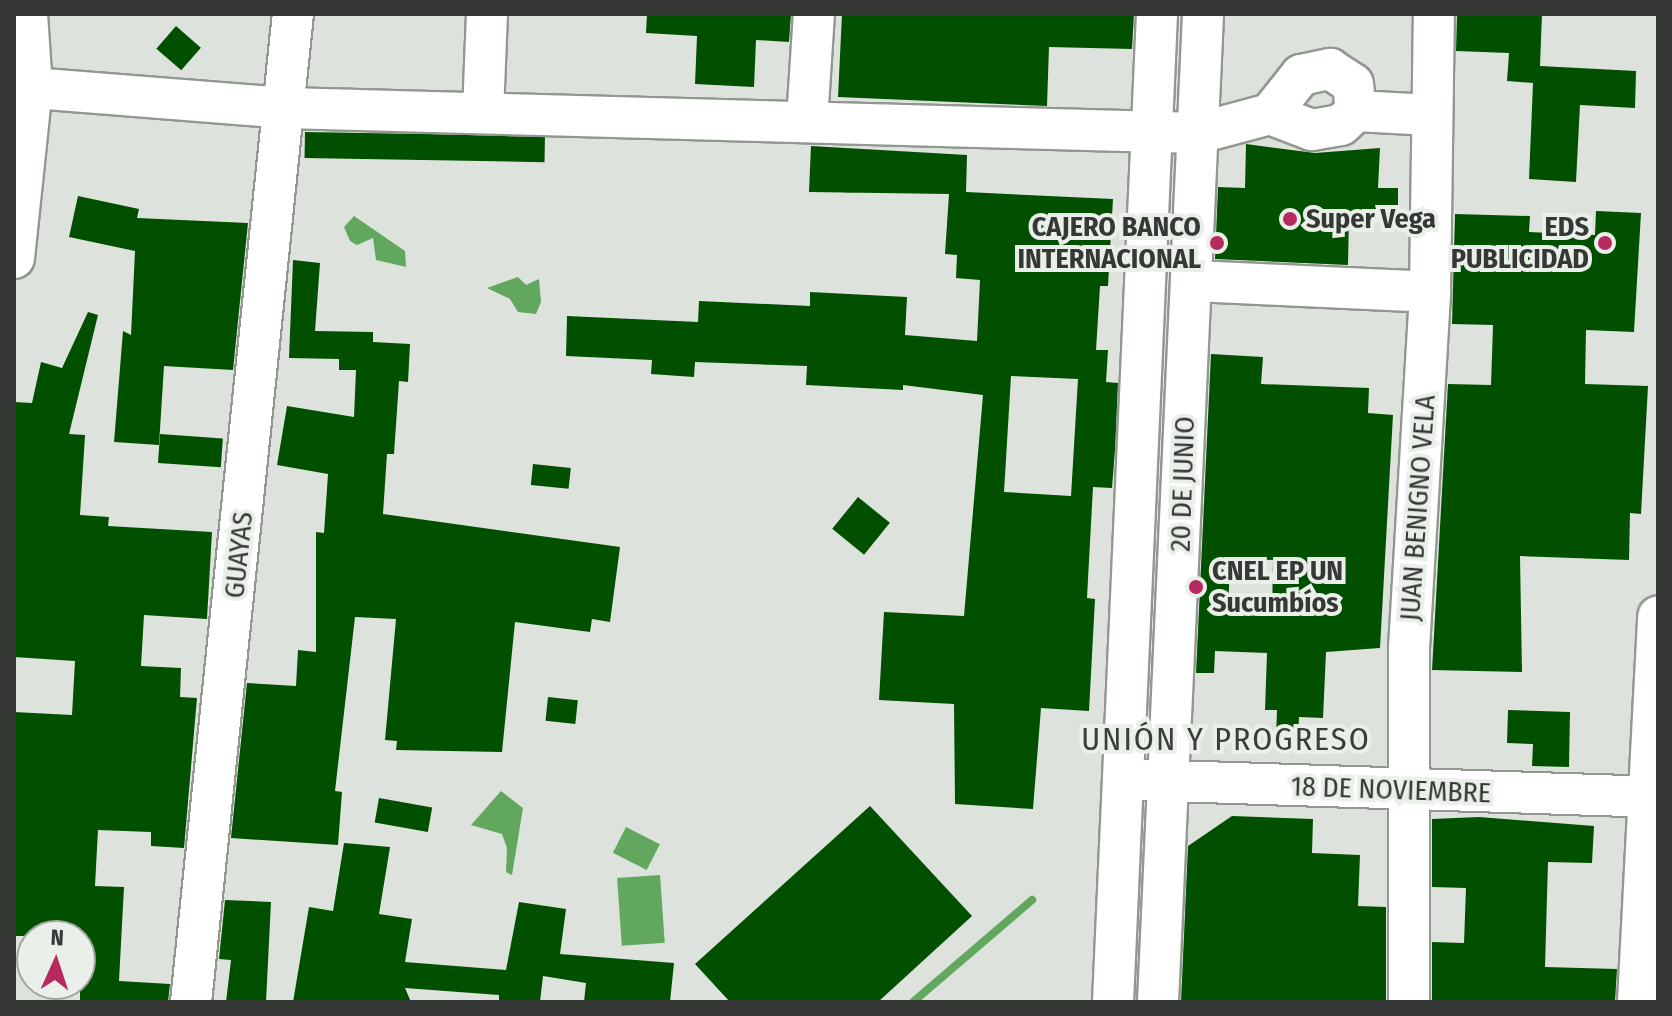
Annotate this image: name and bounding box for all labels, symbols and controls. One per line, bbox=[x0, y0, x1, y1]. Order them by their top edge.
place label: Super Vega bbox=[1306, 202, 1436, 236]
place label: CAJERO BANCO INTERNACIONAL bbox=[1017, 210, 1201, 276]
marker: Super Vega bbox=[1281, 210, 1299, 228]
place label: EDS PUBLICIDAD bbox=[1451, 210, 1589, 276]
marker: CAJERO BANCO INTERNACIONAL bbox=[1208, 234, 1226, 252]
marker: EDS PUBLICIDAD bbox=[1596, 234, 1614, 252]
street label: JUAN BENIGNO VELA bbox=[1393, 394, 1443, 622]
street label: 20 DE JUNIO bbox=[1164, 416, 1202, 552]
street label: GUAYAS bbox=[218, 510, 260, 600]
place label: CNEL EP UN Sucumbíos bbox=[1212, 554, 1343, 620]
marker: CNEL EP UN Sucumbíos bbox=[1187, 578, 1205, 596]
district label: UNIÓN Y PROGRESO bbox=[1081, 720, 1371, 758]
street label: 18 DE NOVIEMBRE bbox=[1290, 770, 1492, 810]
north arrow bbox=[16, 920, 96, 1000]
text: N bbox=[50, 924, 64, 951]

